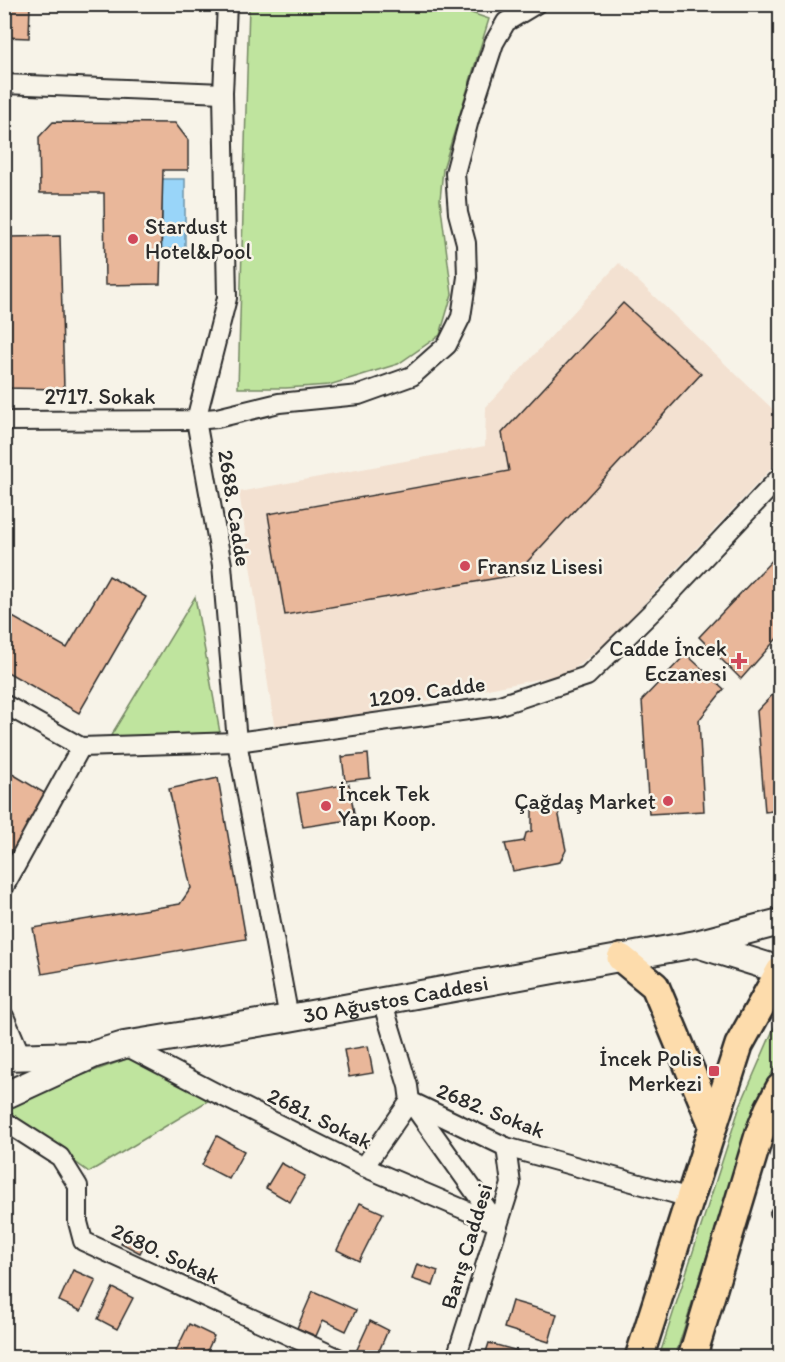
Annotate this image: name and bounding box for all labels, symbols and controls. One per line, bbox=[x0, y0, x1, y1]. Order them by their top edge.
place label: Stardust Hotel&Pool bbox=[145, 213, 252, 265]
marker: Stardust Hotel&Pool bbox=[126, 232, 140, 246]
street label: 2717. Sokak bbox=[44, 383, 156, 410]
street label: 2688. Cadde bbox=[212, 448, 257, 568]
place label: Fransız Lisesi bbox=[477, 553, 603, 580]
marker: Fransız Lisesi bbox=[458, 559, 472, 573]
place label: Cadde İncek Eczanesi bbox=[609, 635, 727, 687]
marker: Cadde İncek Eczanesi bbox=[732, 654, 746, 668]
street label: 1209. Cadde bbox=[367, 670, 487, 713]
place label: İncek Tek Yapı Koop. bbox=[338, 780, 436, 832]
place label: Çağdaş Market bbox=[514, 788, 656, 815]
marker: Çağdaş Market bbox=[661, 794, 675, 808]
marker: İncek Tek Yapı Koop. bbox=[319, 799, 333, 813]
street label: 30 Ağustos Caddesi bbox=[301, 969, 490, 1029]
place label: İncek Polis Merkezi bbox=[599, 1045, 702, 1097]
marker: İncek Polis Merkezi bbox=[707, 1064, 721, 1078]
street label: 2682. Sokak bbox=[433, 1077, 549, 1144]
street label: 2681. Sokak bbox=[263, 1082, 376, 1155]
street label: Barış Caddesi bbox=[435, 1180, 498, 1312]
street label: 2680. Sokak bbox=[107, 1217, 224, 1290]

